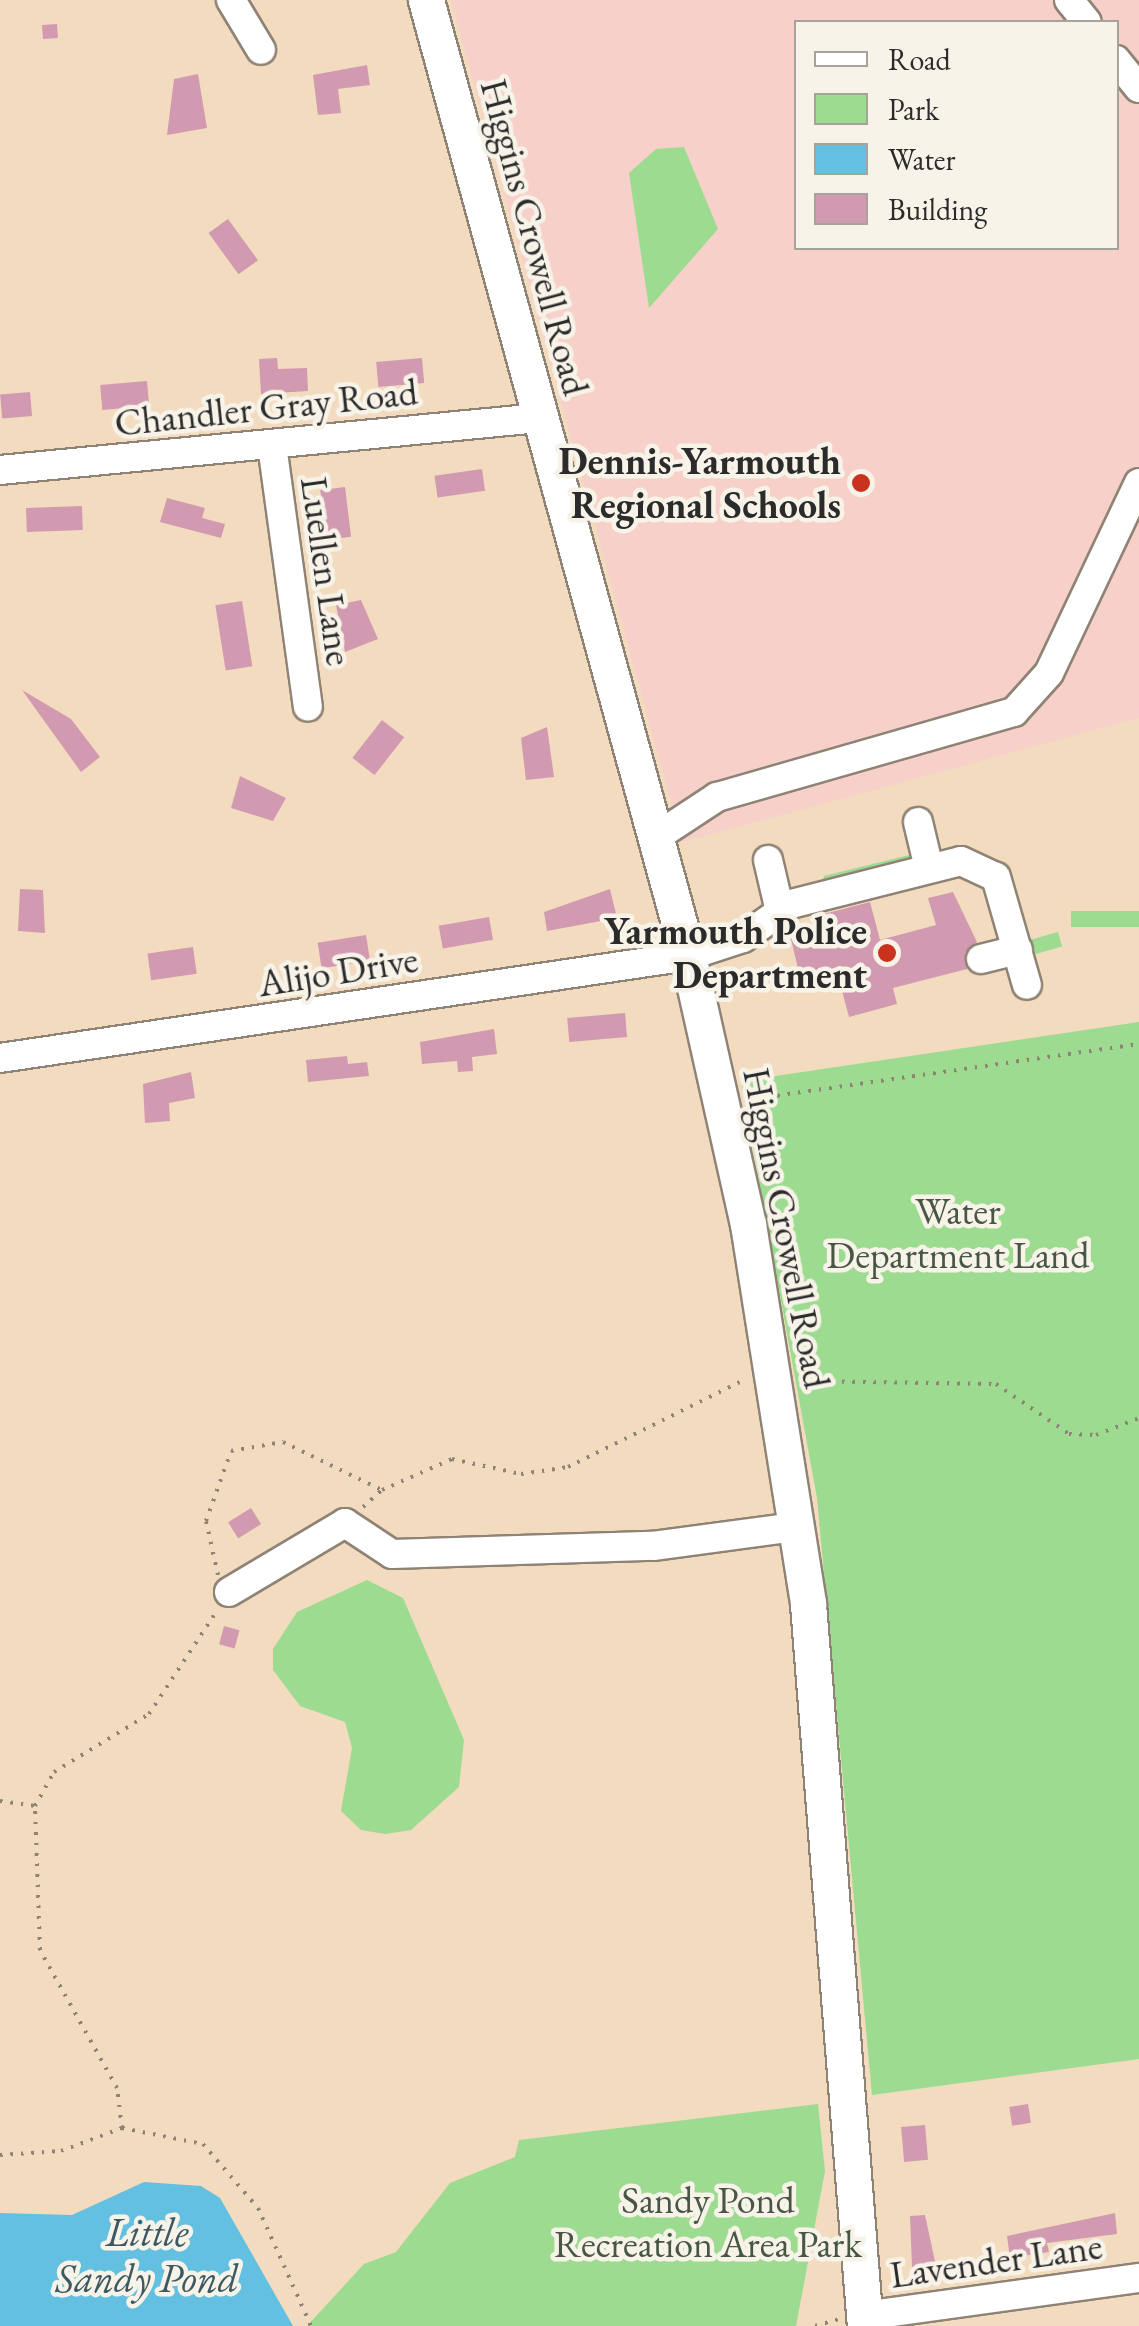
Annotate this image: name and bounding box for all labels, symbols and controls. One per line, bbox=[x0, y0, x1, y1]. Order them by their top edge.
legend bbox=[794, 20, 1119, 250]
text: Road bbox=[888, 40, 951, 79]
street label: Higgins Crowell Road bbox=[471, 74, 599, 400]
text: Park bbox=[888, 90, 939, 129]
text: Water bbox=[888, 140, 956, 179]
text: Building bbox=[888, 190, 987, 229]
street label: Chandler Gray Road bbox=[112, 368, 420, 446]
place label: Dennis-Yarmouth Regional Schools bbox=[559, 438, 841, 528]
marker: Dennis-Yarmouth Regional Schools bbox=[850, 472, 872, 494]
street label: Luellen Lane bbox=[291, 474, 363, 668]
place label: Yarmouth Police Department bbox=[604, 908, 867, 998]
street label: Alijo Drive bbox=[255, 936, 421, 1006]
marker: Yarmouth Police Department bbox=[876, 942, 898, 964]
street label: Higgins Crowell Road bbox=[734, 1064, 840, 1392]
park label: Water Department Land bbox=[827, 1188, 1089, 1278]
park label: Sandy Pond Recreation Area Park bbox=[554, 2177, 862, 2266]
water label: Little Sandy Pond bbox=[56, 2208, 238, 2302]
street label: Lavender Lane bbox=[887, 2223, 1105, 2297]

